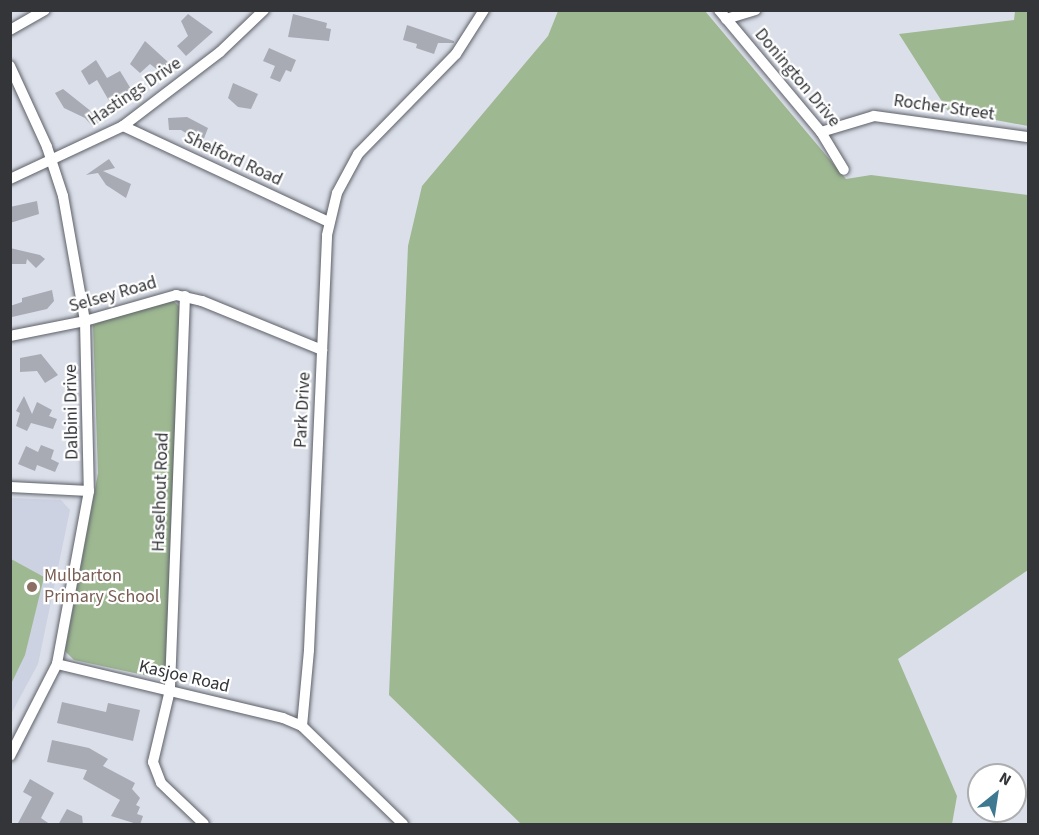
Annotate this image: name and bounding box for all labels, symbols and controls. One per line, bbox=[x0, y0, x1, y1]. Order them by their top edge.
street label: Donington Drive bbox=[749, 24, 845, 132]
street label: Hastings Drive bbox=[84, 53, 186, 131]
street label: Rocher Street bbox=[892, 90, 996, 126]
street label: Shelford Road bbox=[180, 127, 286, 191]
street label: Selsey Road bbox=[67, 272, 159, 318]
street label: Dalbini Drive bbox=[60, 364, 84, 460]
street label: Park Drive bbox=[290, 371, 316, 449]
street label: Haselhout Road bbox=[148, 432, 174, 552]
place label: Mulbarton Primary School bbox=[44, 566, 159, 608]
marker: Mulbarton Primary School bbox=[25, 580, 39, 594]
street label: Kasjoe Road bbox=[137, 656, 231, 698]
north arrow bbox=[967, 763, 1027, 823]
text: N bbox=[995, 767, 1015, 791]

